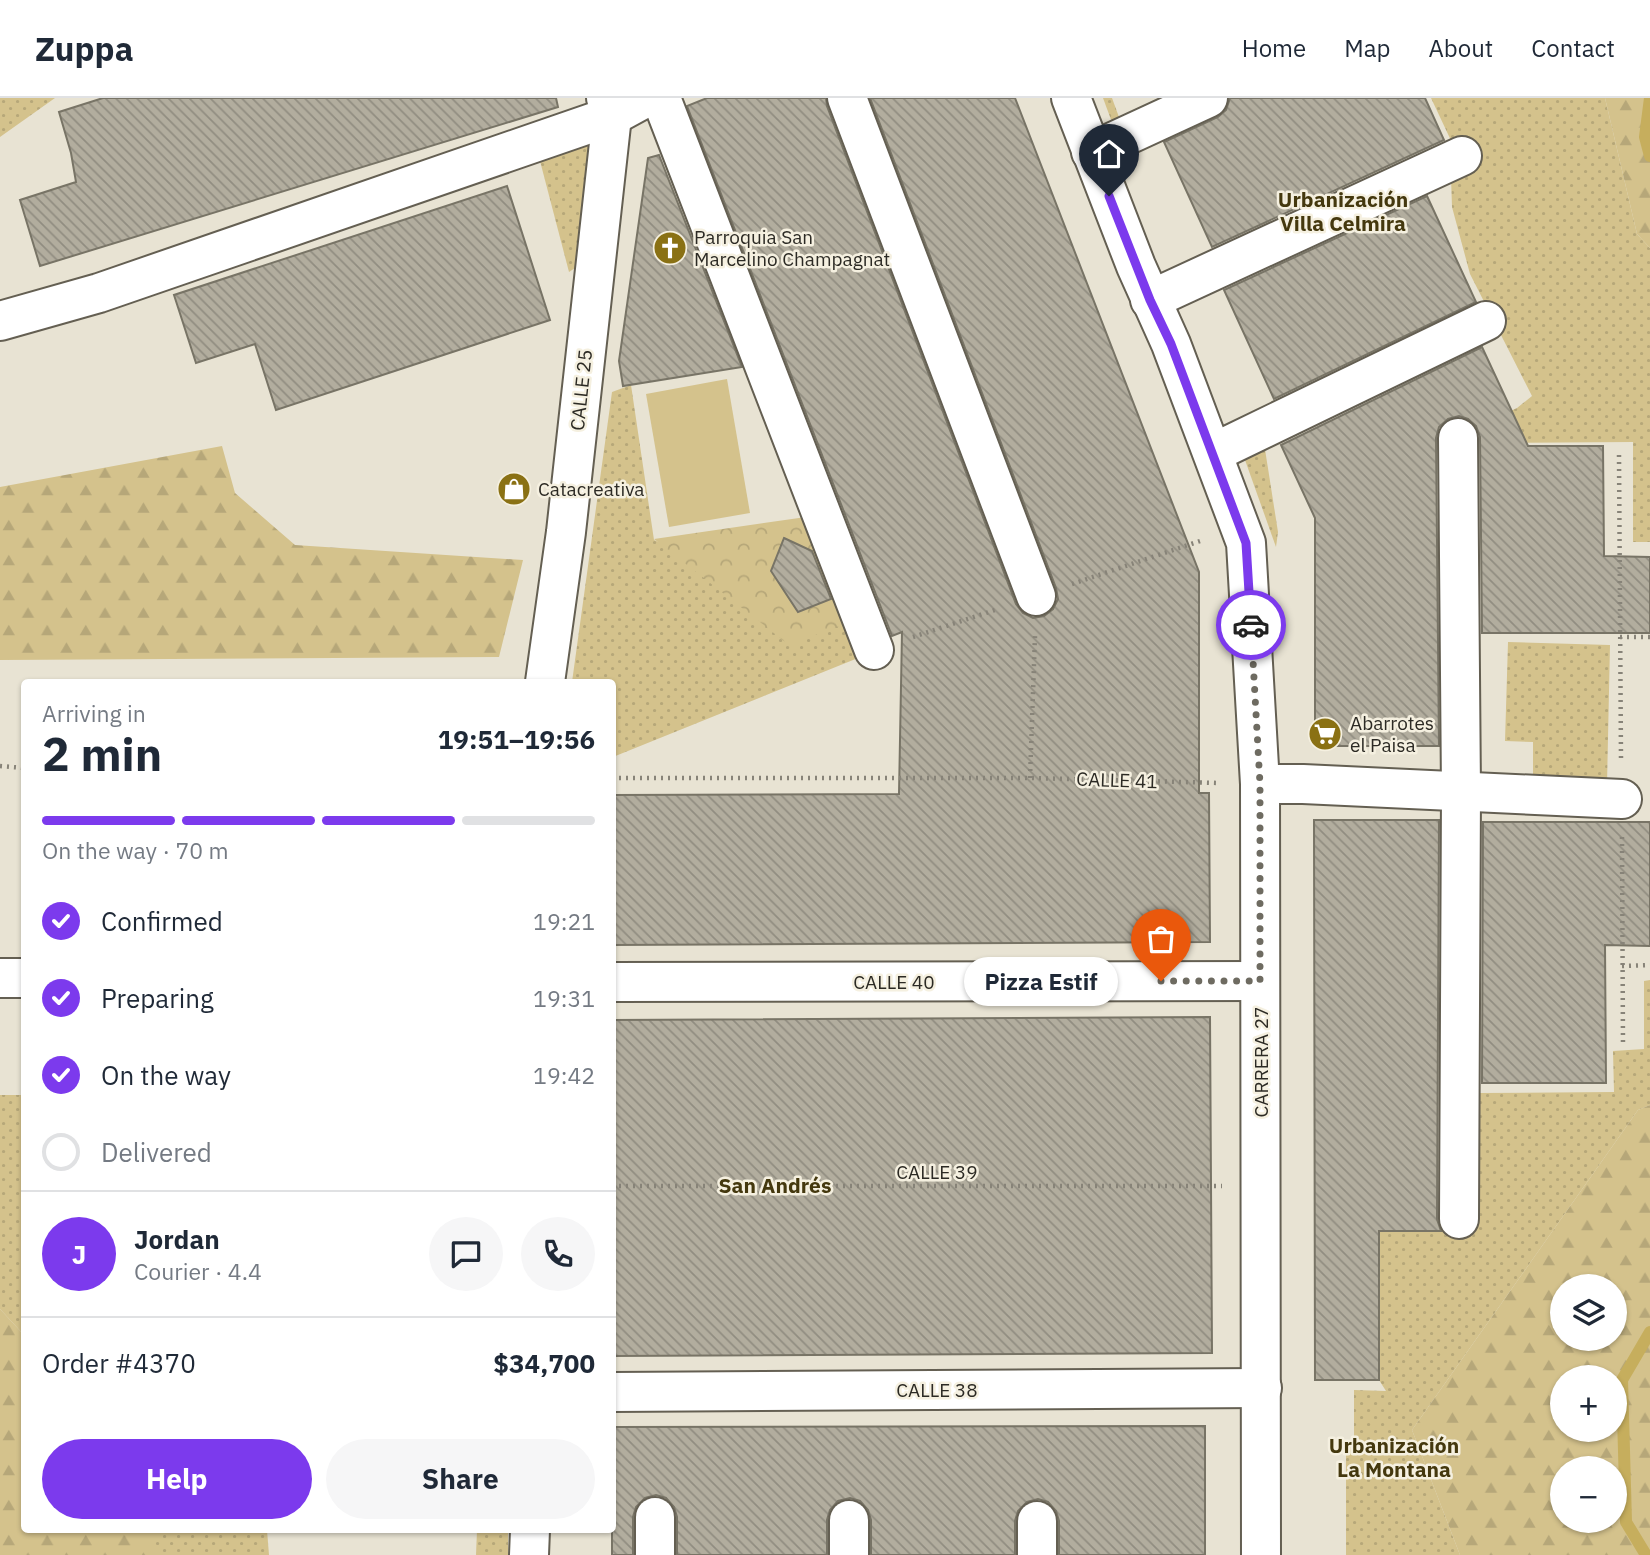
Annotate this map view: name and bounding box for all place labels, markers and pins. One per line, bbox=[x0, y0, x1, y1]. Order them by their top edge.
pin bbox=[1079, 124, 1139, 196]
place label: Parroquia San Marcelino Champagnat bbox=[694, 225, 890, 271]
church icon: Parroquia San Marcelino Champagnat bbox=[651, 229, 689, 267]
shop icon: Catacreativa bbox=[495, 470, 533, 508]
place label: Catacreativa bbox=[538, 477, 645, 501]
place label: Abarrotes el Paisa bbox=[1350, 711, 1434, 757]
supermarket icon: Abarrotes el Paisa bbox=[1306, 715, 1344, 753]
pin bbox=[1131, 909, 1191, 981]
callout: Pizza Estif bbox=[965, 956, 1119, 1006]

